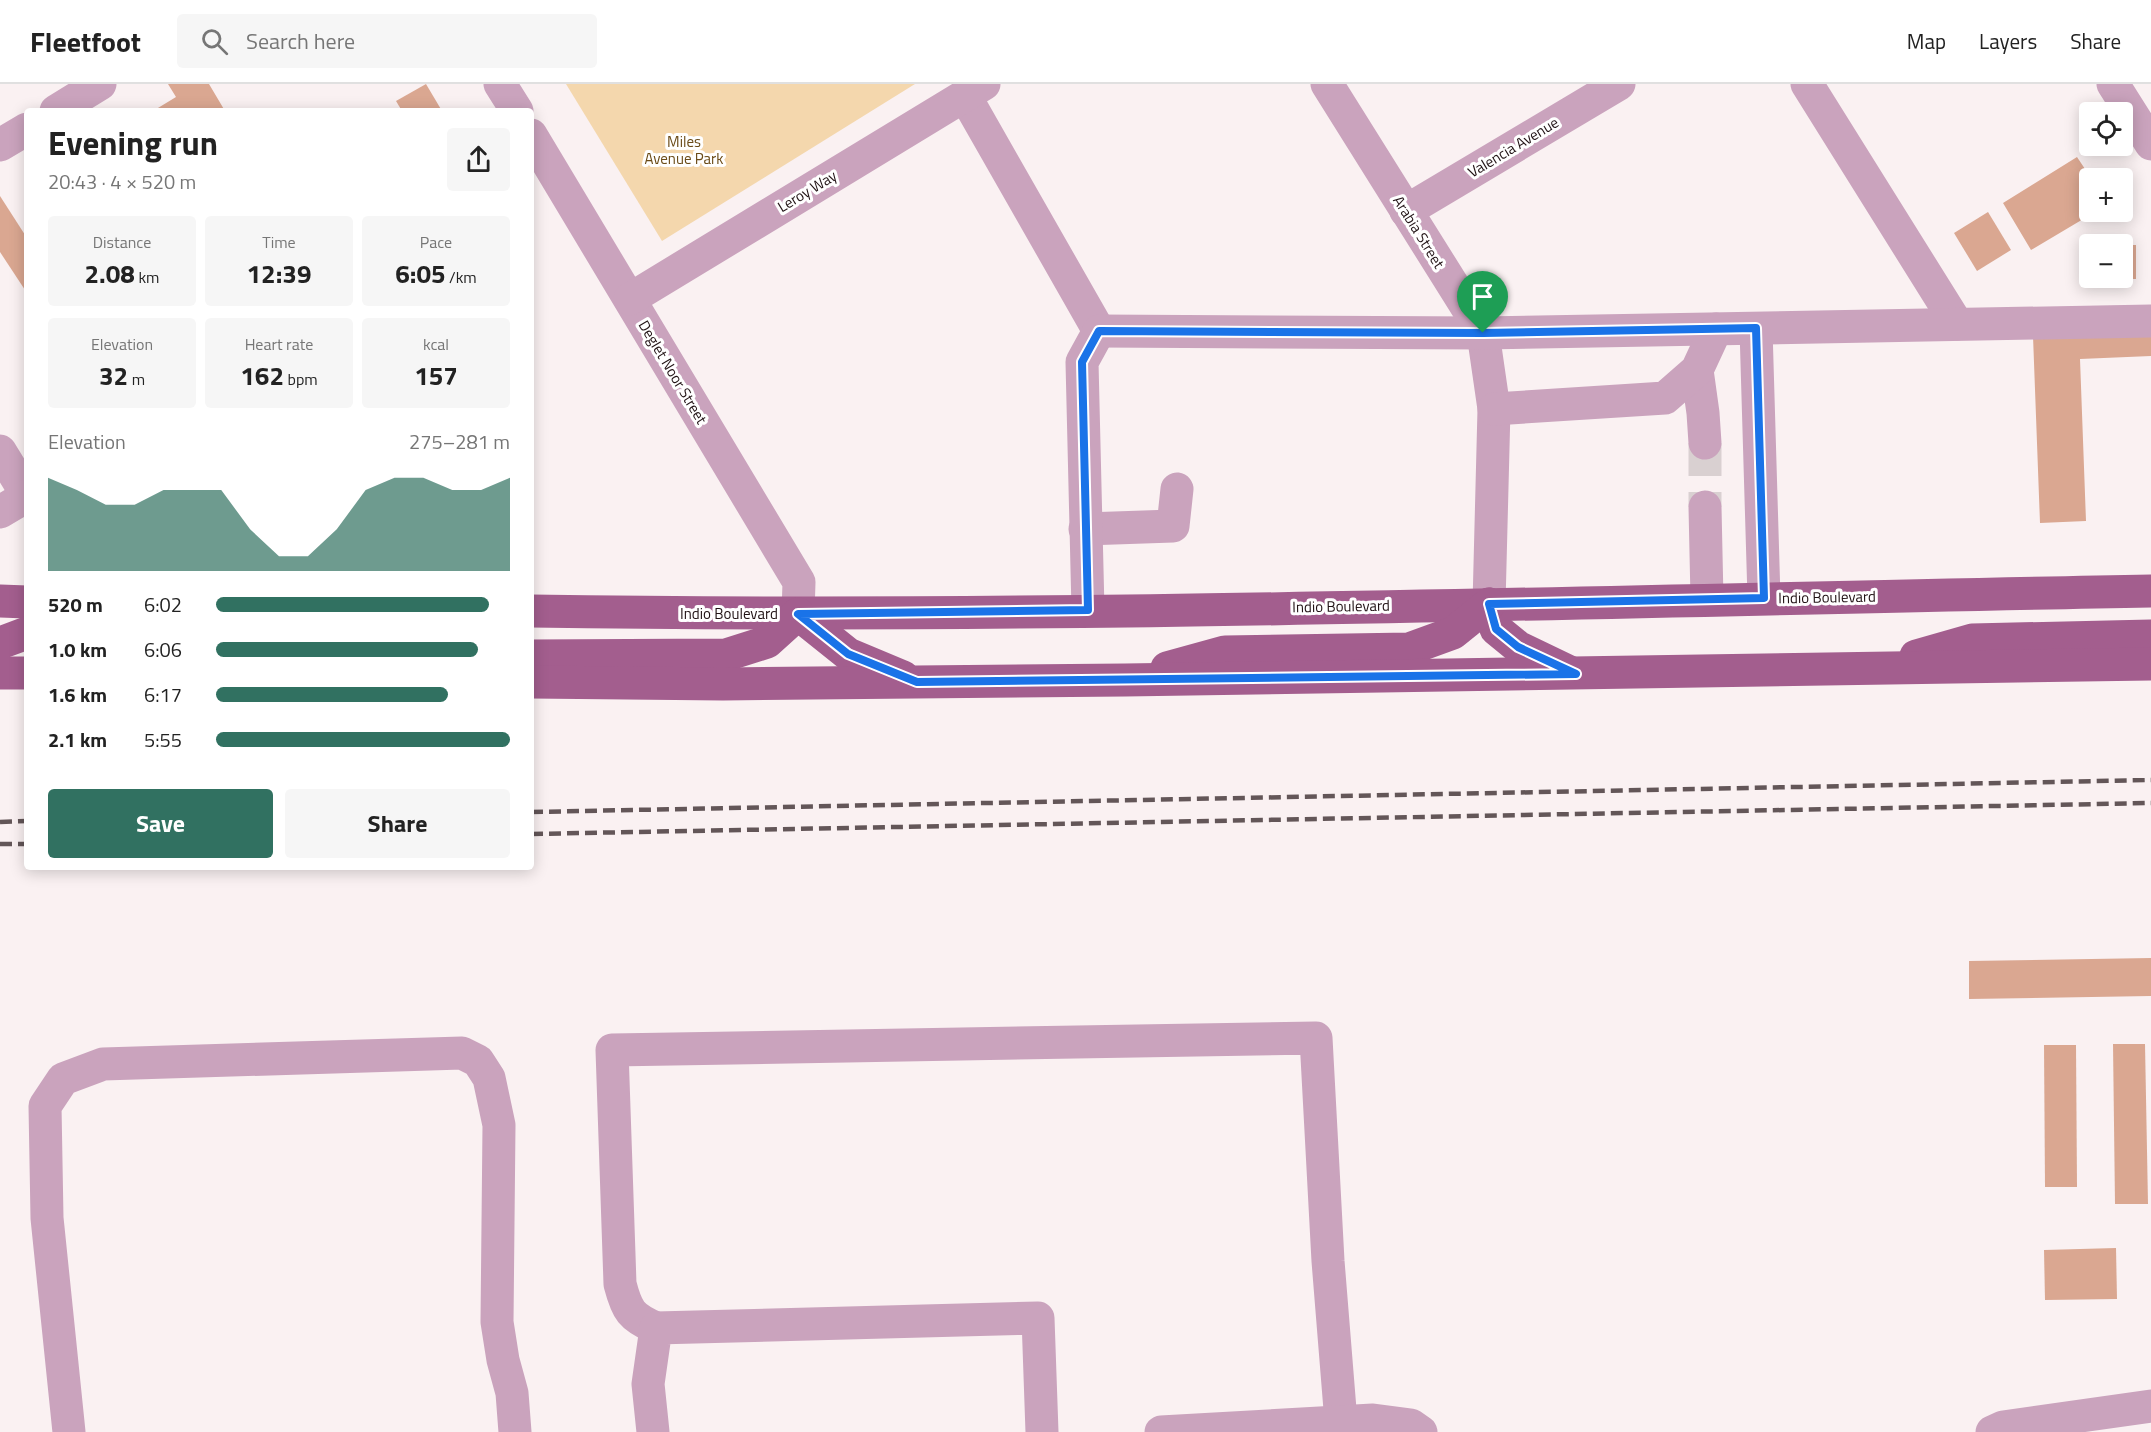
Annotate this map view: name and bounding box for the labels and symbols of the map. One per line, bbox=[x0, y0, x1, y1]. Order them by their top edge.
street label: Valencia Avenue bbox=[1463, 111, 1563, 183]
park label: Miles Avenue Park bbox=[645, 130, 723, 170]
street label: Leroy Way bbox=[773, 164, 841, 218]
street label: Arabia Street bbox=[1387, 191, 1451, 274]
pin bbox=[1457, 271, 1508, 333]
street label: Deglet Noor Street bbox=[633, 316, 714, 429]
street label: Indio Boulevard bbox=[1778, 585, 1876, 609]
street label: Indio Boulevard bbox=[1292, 594, 1390, 618]
street label: Indio Boulevard bbox=[680, 602, 778, 625]

